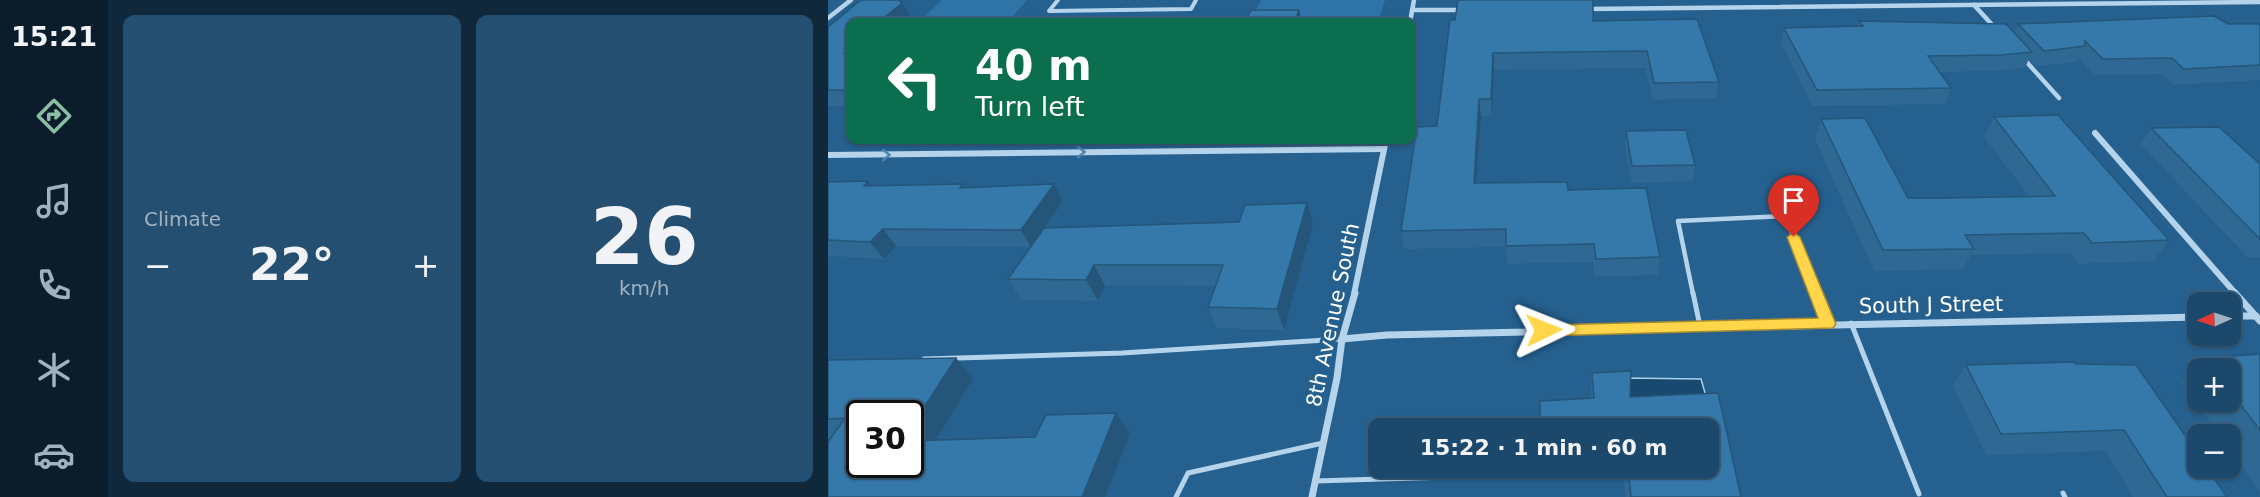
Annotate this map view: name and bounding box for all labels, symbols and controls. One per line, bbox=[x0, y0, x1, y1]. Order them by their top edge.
text: 15:21 bbox=[11, 21, 97, 52]
text: 40 m bbox=[975, 41, 1092, 90]
icon: left bbox=[876, 42, 954, 120]
text: Turn left bbox=[975, 91, 1085, 122]
icon: directions bbox=[33, 95, 75, 137]
one-way arrow bbox=[1077, 146, 1086, 158]
one-way arrow bbox=[882, 149, 891, 161]
pin bbox=[1768, 175, 1819, 237]
icon: music bbox=[33, 180, 75, 222]
icon: arrive bbox=[1777, 184, 1810, 217]
text: 26 bbox=[590, 192, 699, 282]
text: Climate bbox=[144, 207, 221, 231]
street label: 8th Avenue South bbox=[1302, 221, 1364, 409]
text: 22° bbox=[249, 238, 334, 291]
text: − bbox=[144, 246, 172, 285]
text: + bbox=[412, 246, 440, 285]
icon: phone bbox=[33, 264, 75, 306]
text: km/h bbox=[619, 276, 669, 300]
street label: South J Street bbox=[1859, 292, 2003, 318]
north arrow bbox=[2187, 292, 2241, 346]
map controls bbox=[2187, 292, 2241, 478]
position arrow bbox=[1512, 298, 1576, 362]
icon: climate bbox=[33, 349, 75, 391]
button: + bbox=[2187, 358, 2241, 412]
speed limit sign: 30 bbox=[846, 400, 924, 478]
button: − bbox=[2187, 424, 2241, 478]
icon: car bbox=[33, 434, 75, 476]
text: 15:22 · 1 min · 60 m bbox=[1420, 435, 1667, 460]

